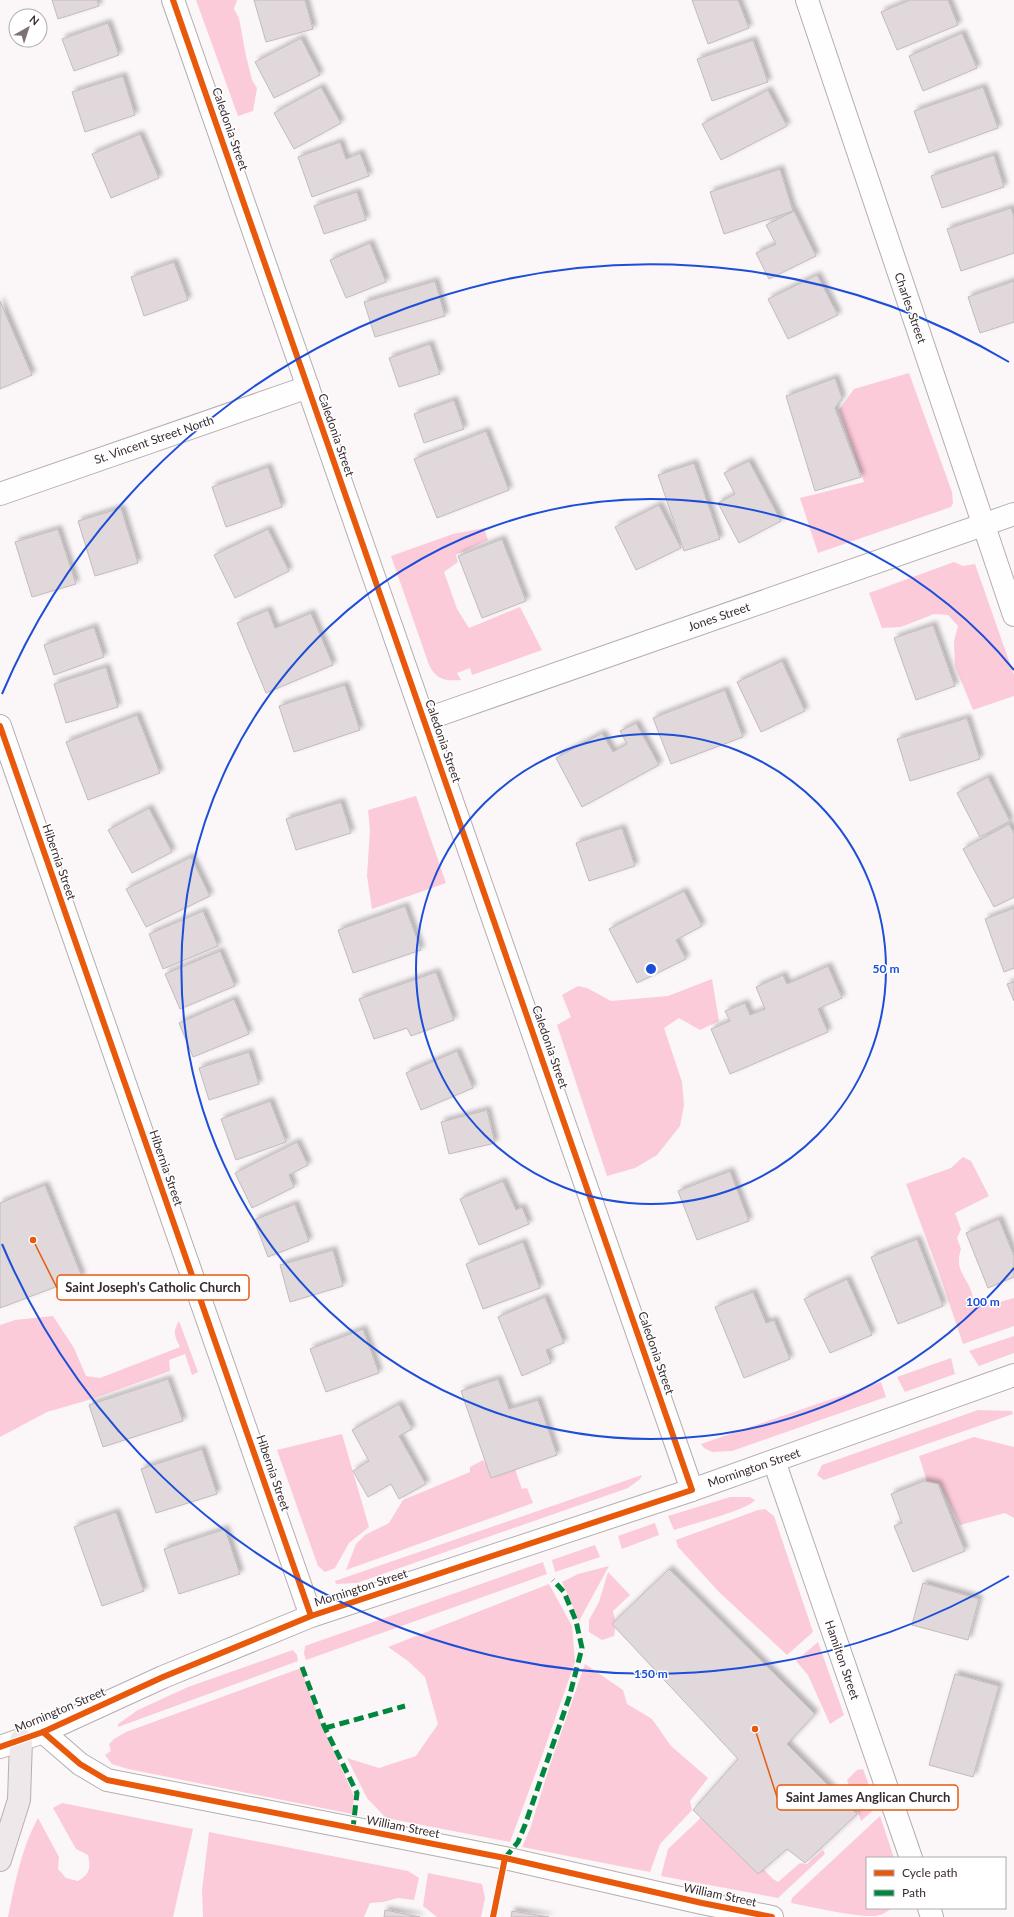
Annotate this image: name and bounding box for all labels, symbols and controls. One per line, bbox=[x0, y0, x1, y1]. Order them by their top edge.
north arrow bbox=[8, 8, 48, 48]
text: N bbox=[27, 12, 42, 28]
street label: Caledonia Street bbox=[209, 85, 252, 173]
street label: Charles Street bbox=[891, 270, 930, 346]
street label: Caledonia Street bbox=[315, 391, 358, 479]
street label: St. Vincent Street North bbox=[92, 412, 216, 467]
street label: Jones Street bbox=[686, 599, 752, 634]
street label: Caledonia Street bbox=[422, 697, 465, 785]
street label: Hibernia Street bbox=[39, 822, 80, 903]
text: 50 m bbox=[873, 961, 899, 976]
centre of rings bbox=[644, 962, 658, 976]
street label: Caledonia Street bbox=[529, 1003, 572, 1091]
street label: Hibernia Street bbox=[146, 1128, 187, 1209]
callout: Saint Joseph's Catholic Church bbox=[57, 1275, 249, 1300]
text: Saint Joseph's Catholic Church bbox=[65, 1279, 241, 1295]
text: 100 m bbox=[966, 1294, 1000, 1309]
street label: Caledonia Street bbox=[635, 1309, 678, 1397]
street label: Hibernia Street bbox=[253, 1433, 294, 1514]
street label: Mornington Street bbox=[705, 1444, 803, 1490]
street label: Mornington Street bbox=[312, 1565, 410, 1610]
street label: Hamilton Street bbox=[822, 1618, 863, 1702]
text: 150 m bbox=[634, 1666, 668, 1681]
street label: Mornington Street bbox=[12, 1683, 108, 1735]
callout: Saint James Anglican Church bbox=[777, 1785, 958, 1810]
text: Saint James Anglican Church bbox=[786, 1789, 950, 1805]
street label: William Street bbox=[365, 1812, 442, 1841]
legend bbox=[866, 1857, 1006, 1909]
text: Cycle path bbox=[902, 1865, 957, 1880]
street label: William Street bbox=[682, 1879, 759, 1910]
text: Path bbox=[902, 1885, 926, 1900]

